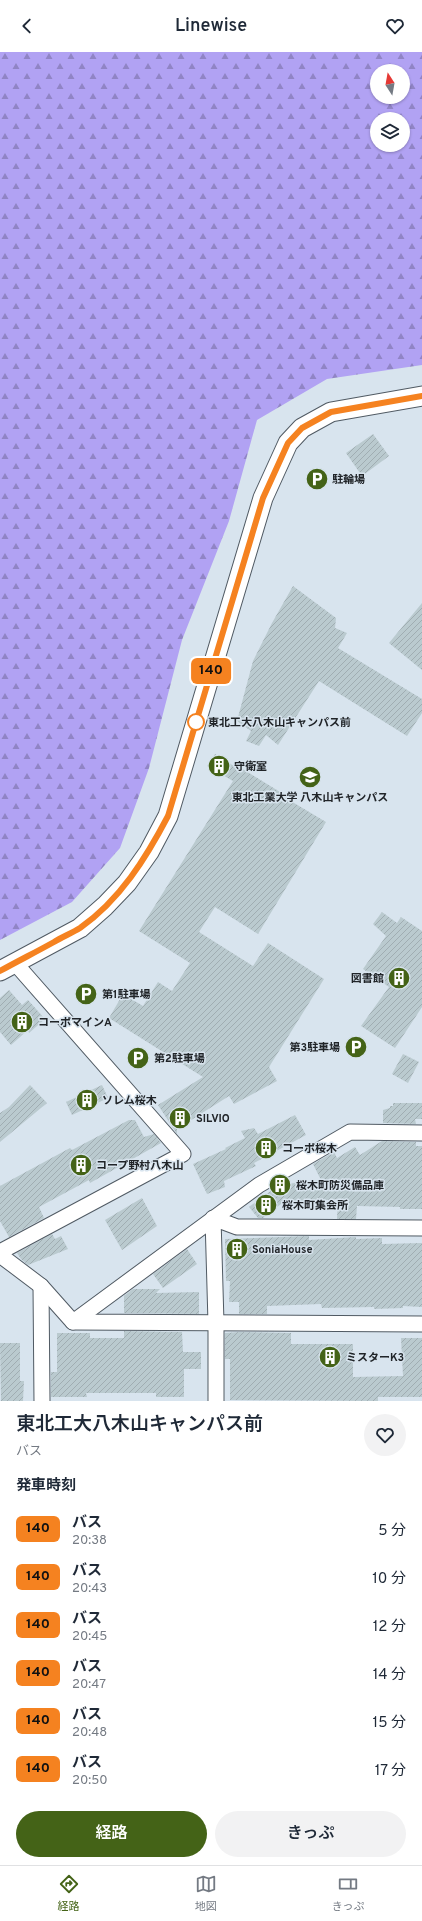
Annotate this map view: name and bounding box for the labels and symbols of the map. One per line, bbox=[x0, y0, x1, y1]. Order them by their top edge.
north arrow bbox=[370, 64, 410, 104]
parking icon: 駐輪場 bbox=[304, 466, 330, 492]
place label: 駐輪場 bbox=[332, 473, 365, 487]
line badge: 140 bbox=[188, 658, 234, 684]
marker: 東北工大八木山キャンパス前 bbox=[187, 713, 205, 731]
place label: 東北工大八木山キャンパス前 bbox=[208, 716, 351, 730]
building icon: 守衛室 bbox=[206, 753, 232, 779]
place label: 守衛室 bbox=[234, 760, 267, 774]
school or university icon: 東北工業大学 八木山キャンパス bbox=[297, 764, 323, 790]
place label: 東北工業大学 八木山キャンパス bbox=[232, 791, 388, 805]
building icon: 図書館 bbox=[386, 965, 412, 991]
place label: 図書館 bbox=[351, 972, 384, 986]
parking icon: 第1駐車場 bbox=[73, 981, 99, 1007]
place label: 第1駐車場 bbox=[102, 988, 150, 1002]
building icon: コーポマインA bbox=[9, 1009, 35, 1035]
place label: コーポマインA bbox=[38, 1016, 112, 1030]
parking icon: 第3駐車場 bbox=[343, 1034, 369, 1060]
place label: 第3駐車場 bbox=[289, 1041, 340, 1055]
parking icon: 第2駐車場 bbox=[125, 1045, 151, 1071]
place label: 第2駐車場 bbox=[154, 1052, 205, 1066]
building icon: ソレム桜木 bbox=[74, 1087, 100, 1113]
place label: ソレム桜木 bbox=[102, 1094, 157, 1108]
building icon: SILVIO bbox=[167, 1105, 193, 1131]
place label: SILVIO bbox=[196, 1112, 230, 1126]
building icon: コーポ桜木 bbox=[253, 1135, 279, 1161]
place label: コーポ桜木 bbox=[282, 1142, 337, 1156]
building icon: コープ野村八木山 bbox=[68, 1152, 94, 1178]
place label: コープ野村八木山 bbox=[96, 1159, 183, 1173]
building icon: 桜木町防災備品庫 bbox=[267, 1172, 293, 1198]
place label: 桜木町防災備品庫 bbox=[296, 1179, 384, 1193]
building icon: 桜木町集会所 bbox=[253, 1192, 279, 1218]
place label: 桜木町集会所 bbox=[282, 1199, 348, 1213]
building icon: SoniaHouse bbox=[224, 1236, 250, 1262]
place label: SoniaHouse bbox=[252, 1243, 313, 1257]
building icon: ミスターK3 bbox=[317, 1344, 343, 1370]
place label: ミスターK3 bbox=[346, 1351, 404, 1365]

